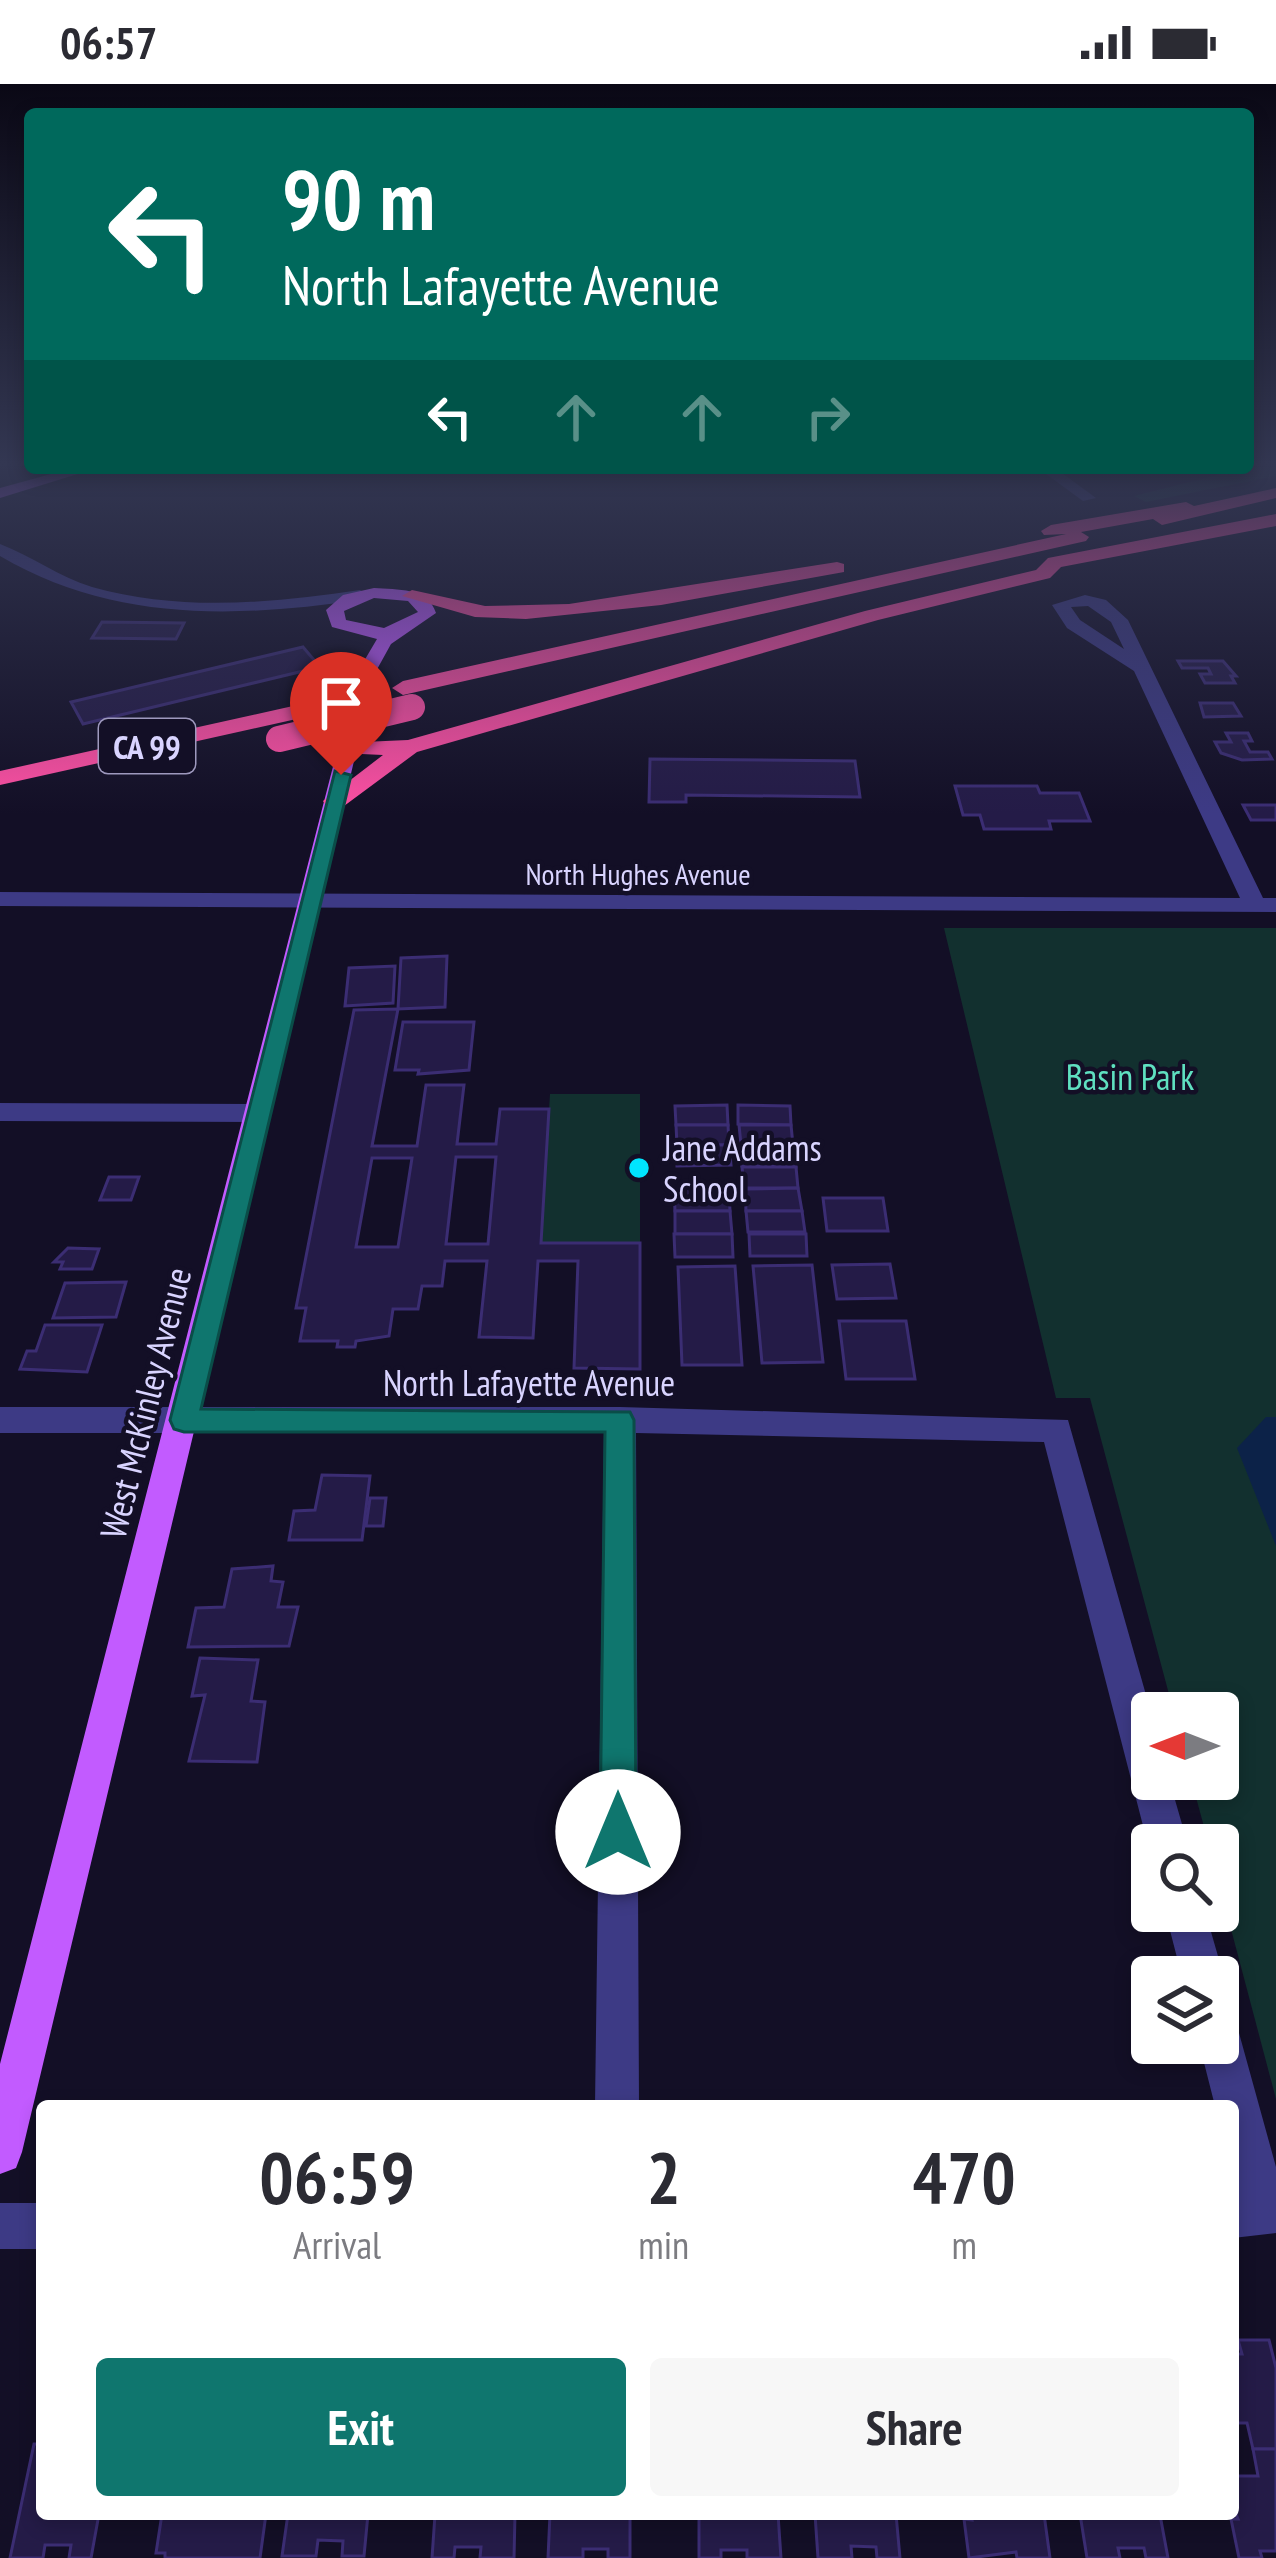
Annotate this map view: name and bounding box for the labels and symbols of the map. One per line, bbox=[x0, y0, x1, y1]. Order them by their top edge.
pin bbox=[290, 652, 392, 775]
road number: CA 99 bbox=[99, 719, 195, 773]
street label: North Hughes Avenue bbox=[525, 854, 751, 893]
park label: Basin Park bbox=[1066, 1053, 1194, 1100]
place label: Jane Addams School bbox=[662, 1124, 822, 1212]
marker: Jane Addams School bbox=[626, 1155, 652, 1181]
street label: West McKinley Avenue bbox=[89, 1263, 201, 1543]
street label: North Lafayette Avenue bbox=[383, 1359, 675, 1406]
north arrow bbox=[1131, 1692, 1239, 1800]
position arrow bbox=[555, 1769, 681, 1895]

